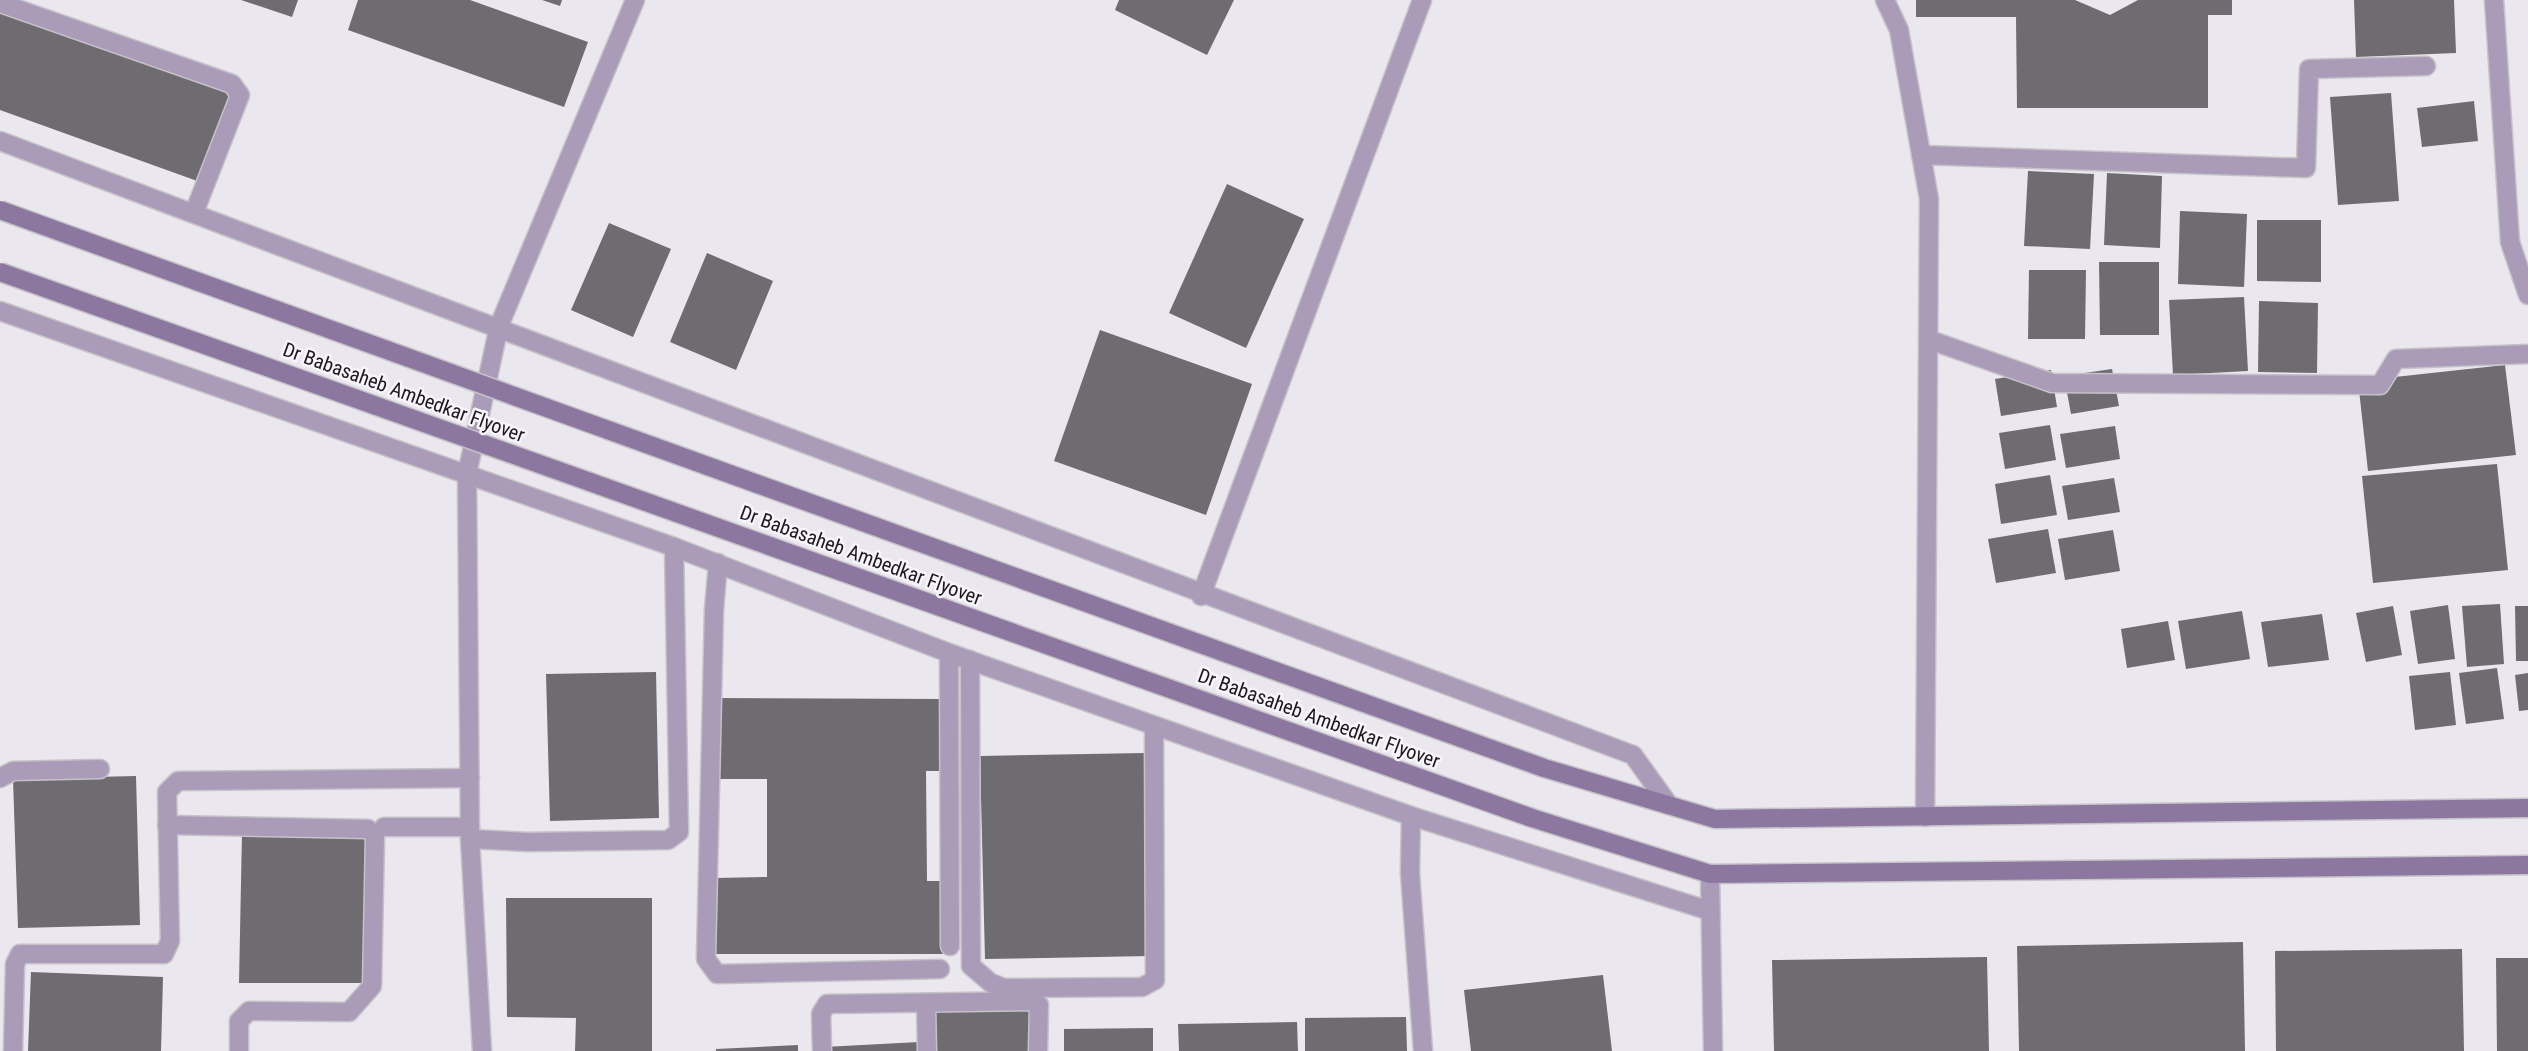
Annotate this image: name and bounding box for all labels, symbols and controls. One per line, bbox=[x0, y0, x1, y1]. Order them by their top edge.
street label: Dr Babasaheb Ambedkar Flyover bbox=[280, 337, 528, 447]
street label: Dr Babasaheb Ambedkar Flyover bbox=[737, 500, 985, 610]
street label: Dr Babasaheb Ambedkar Flyover bbox=[1195, 663, 1443, 773]

